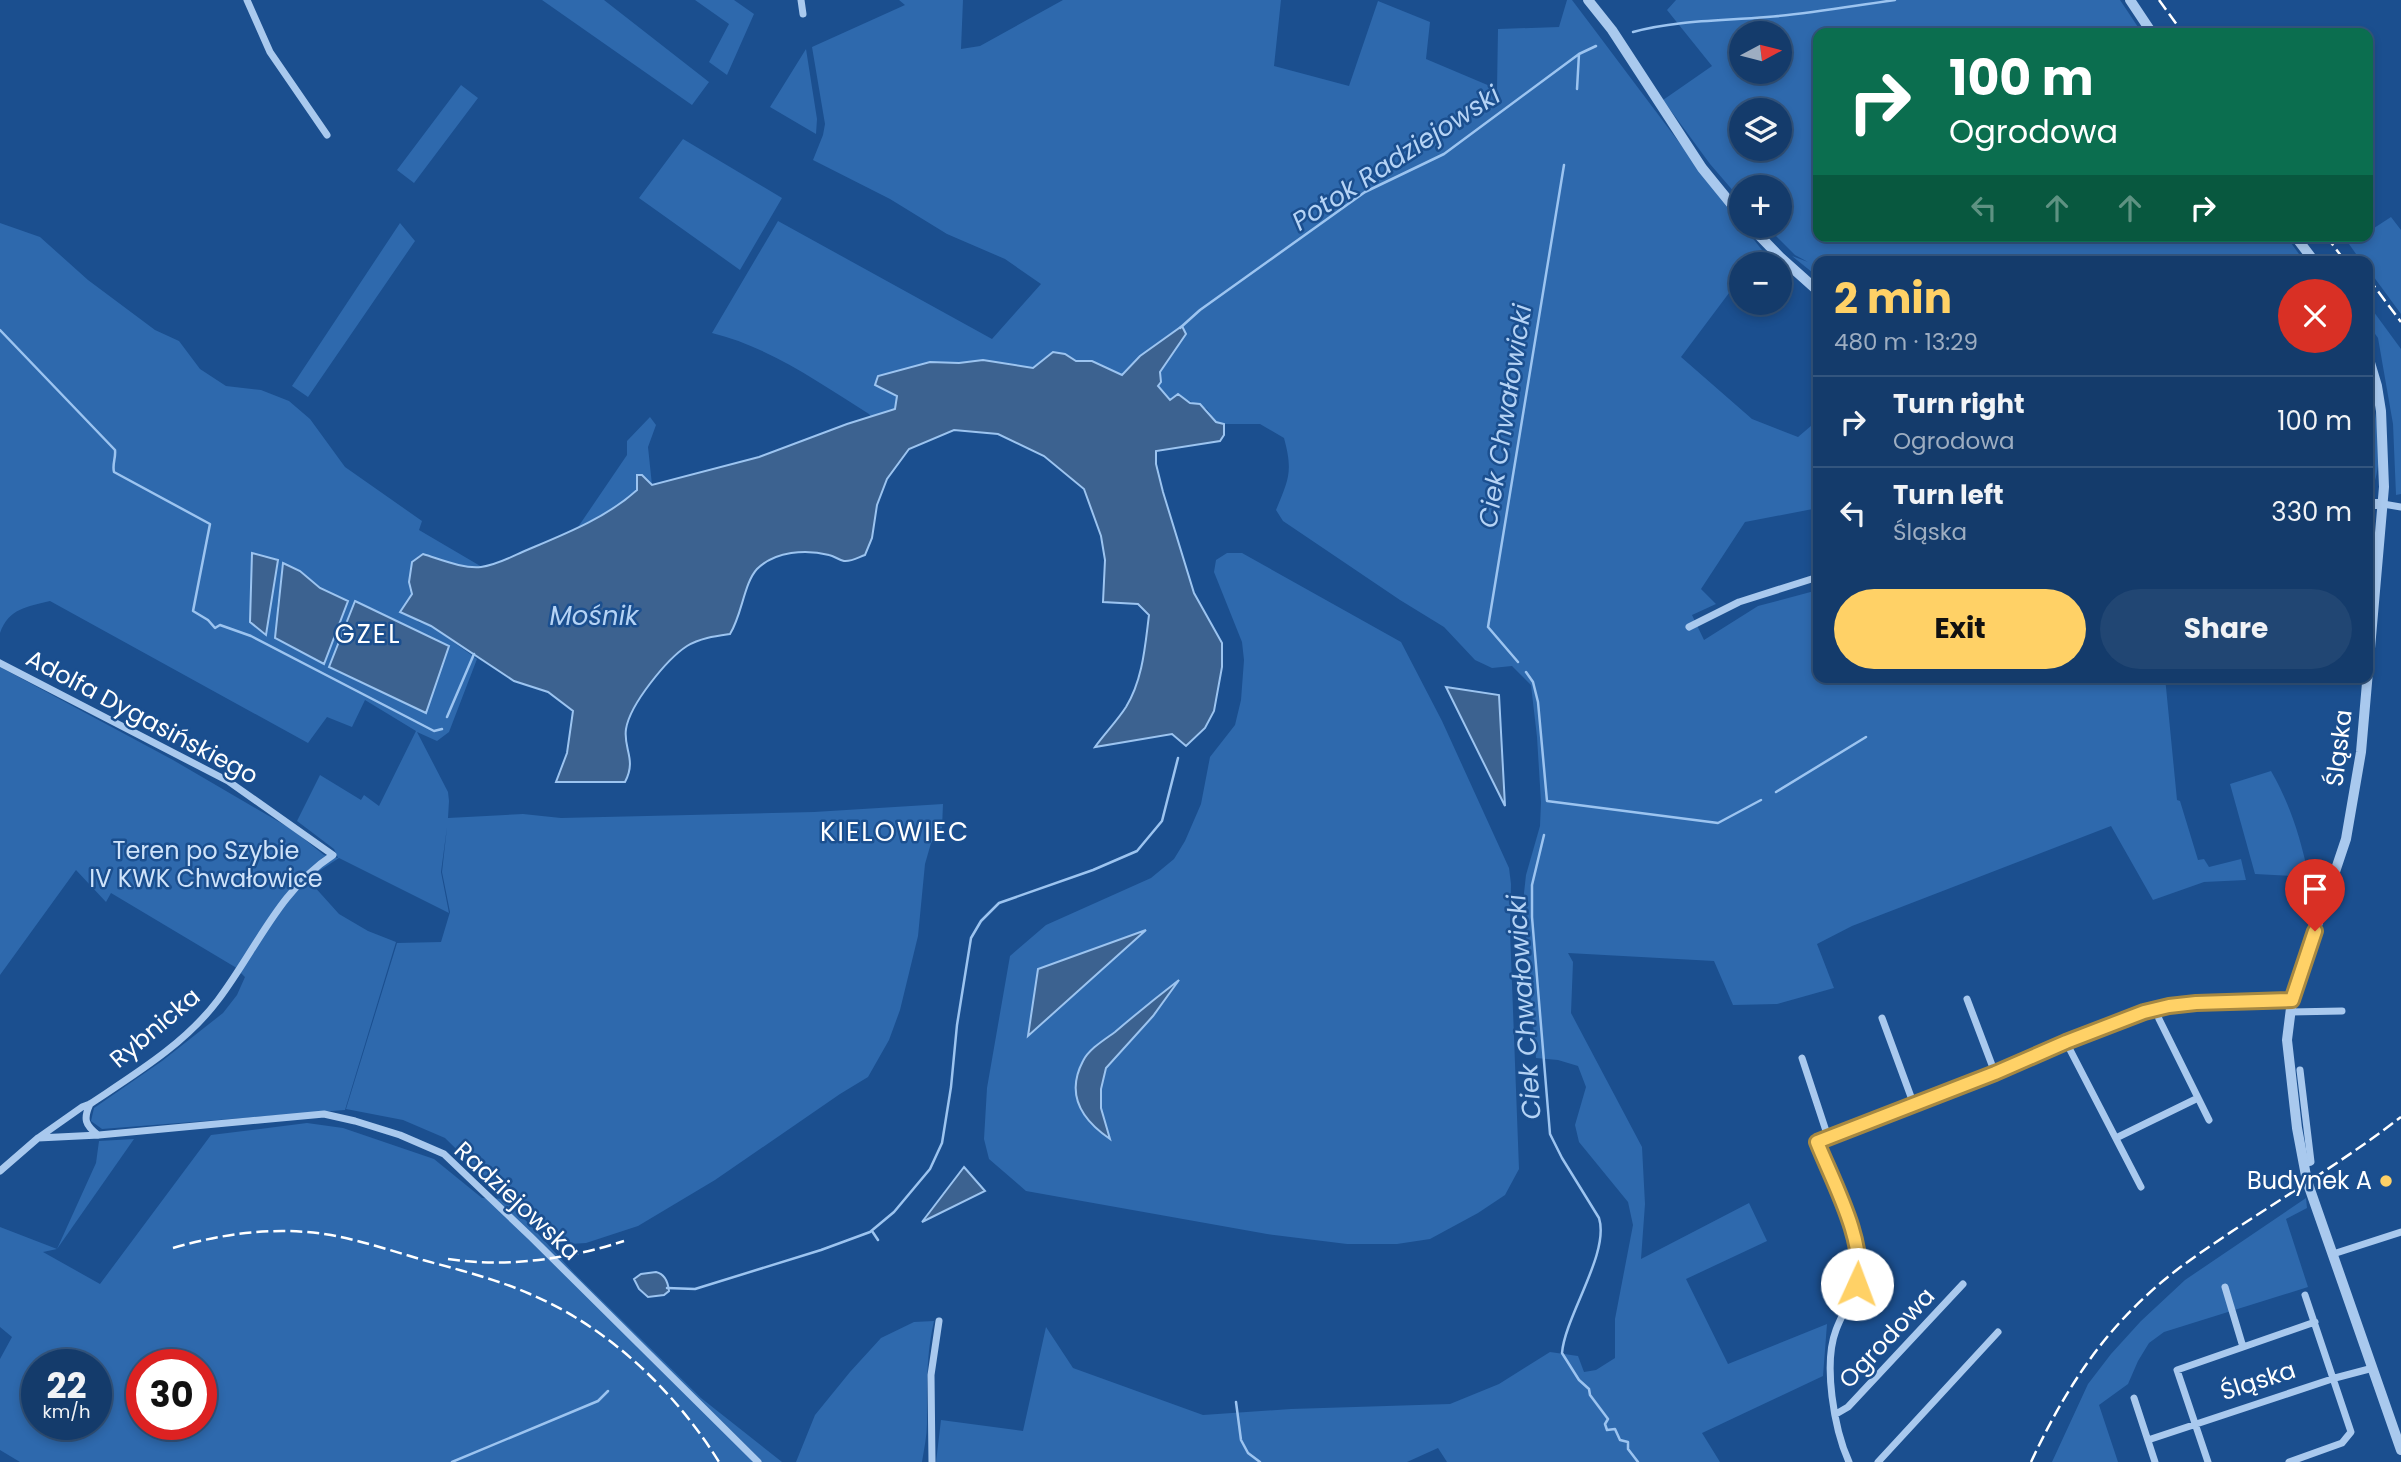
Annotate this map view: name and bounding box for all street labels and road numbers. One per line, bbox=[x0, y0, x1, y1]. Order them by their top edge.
street label: Adolfa Dygasińskiego bbox=[21, 641, 264, 792]
street label: Śląska bbox=[2317, 708, 2360, 788]
street label: Rybnicka bbox=[102, 980, 207, 1075]
street label: Radziejowska bbox=[447, 1134, 587, 1268]
street label: Ogrodowa bbox=[1831, 1280, 1942, 1395]
street label: Śląska bbox=[2216, 1353, 2300, 1408]

